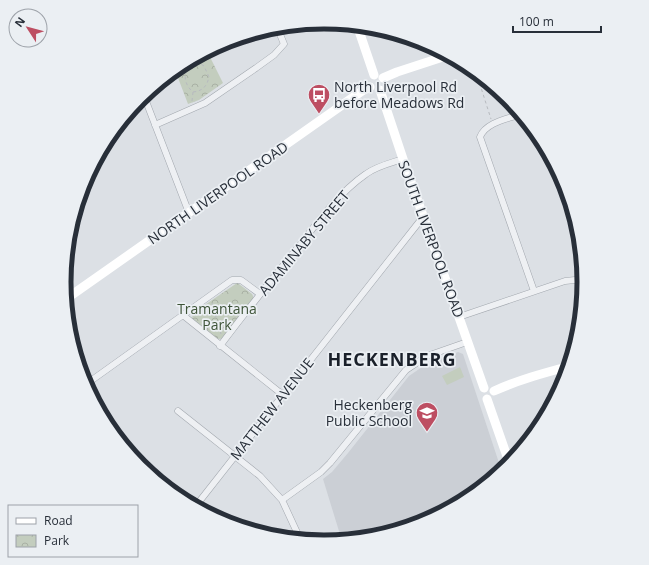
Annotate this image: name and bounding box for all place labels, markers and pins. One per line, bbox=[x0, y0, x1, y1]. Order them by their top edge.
place label: North Liverpool Rd before Meadows Rd bbox=[334, 77, 464, 112]
bus stop icon: North Liverpool Rd before Meadows Rd bbox=[306, 82, 332, 115]
place label: Heckenberg Public School bbox=[326, 395, 412, 430]
school or university icon: Heckenberg Public School bbox=[414, 400, 440, 433]

